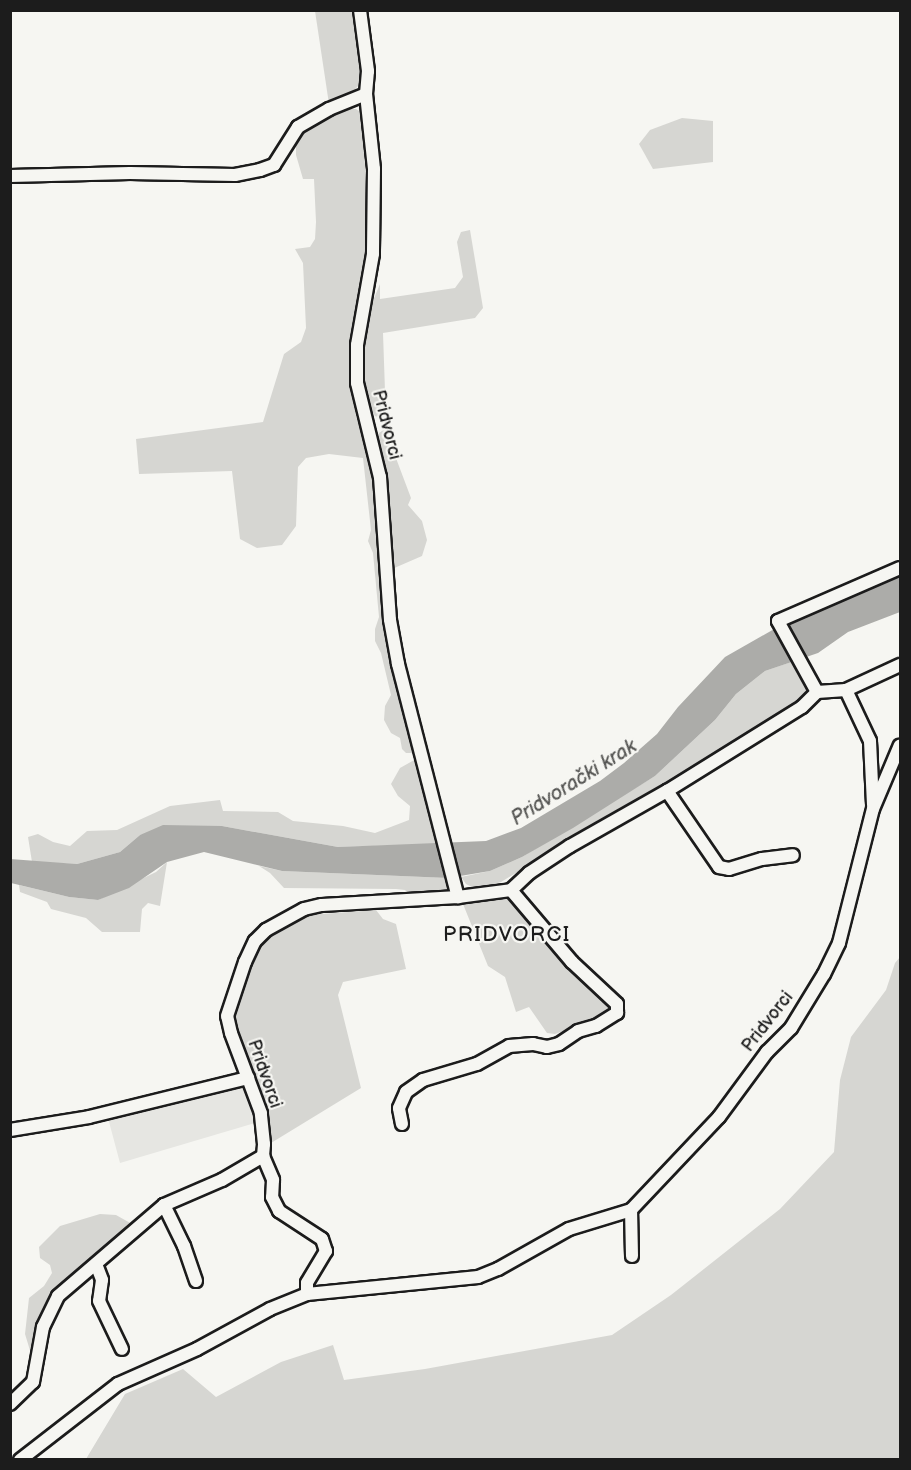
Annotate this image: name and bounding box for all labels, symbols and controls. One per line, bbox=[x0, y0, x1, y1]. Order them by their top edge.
street label: Pridvorci bbox=[367, 388, 405, 462]
water label: Pridvorački krak bbox=[507, 735, 641, 831]
district label: PRIDVORCI bbox=[443, 922, 571, 948]
street label: Pridvorci bbox=[738, 987, 798, 1057]
street label: Pridvorci bbox=[242, 1037, 286, 1111]

